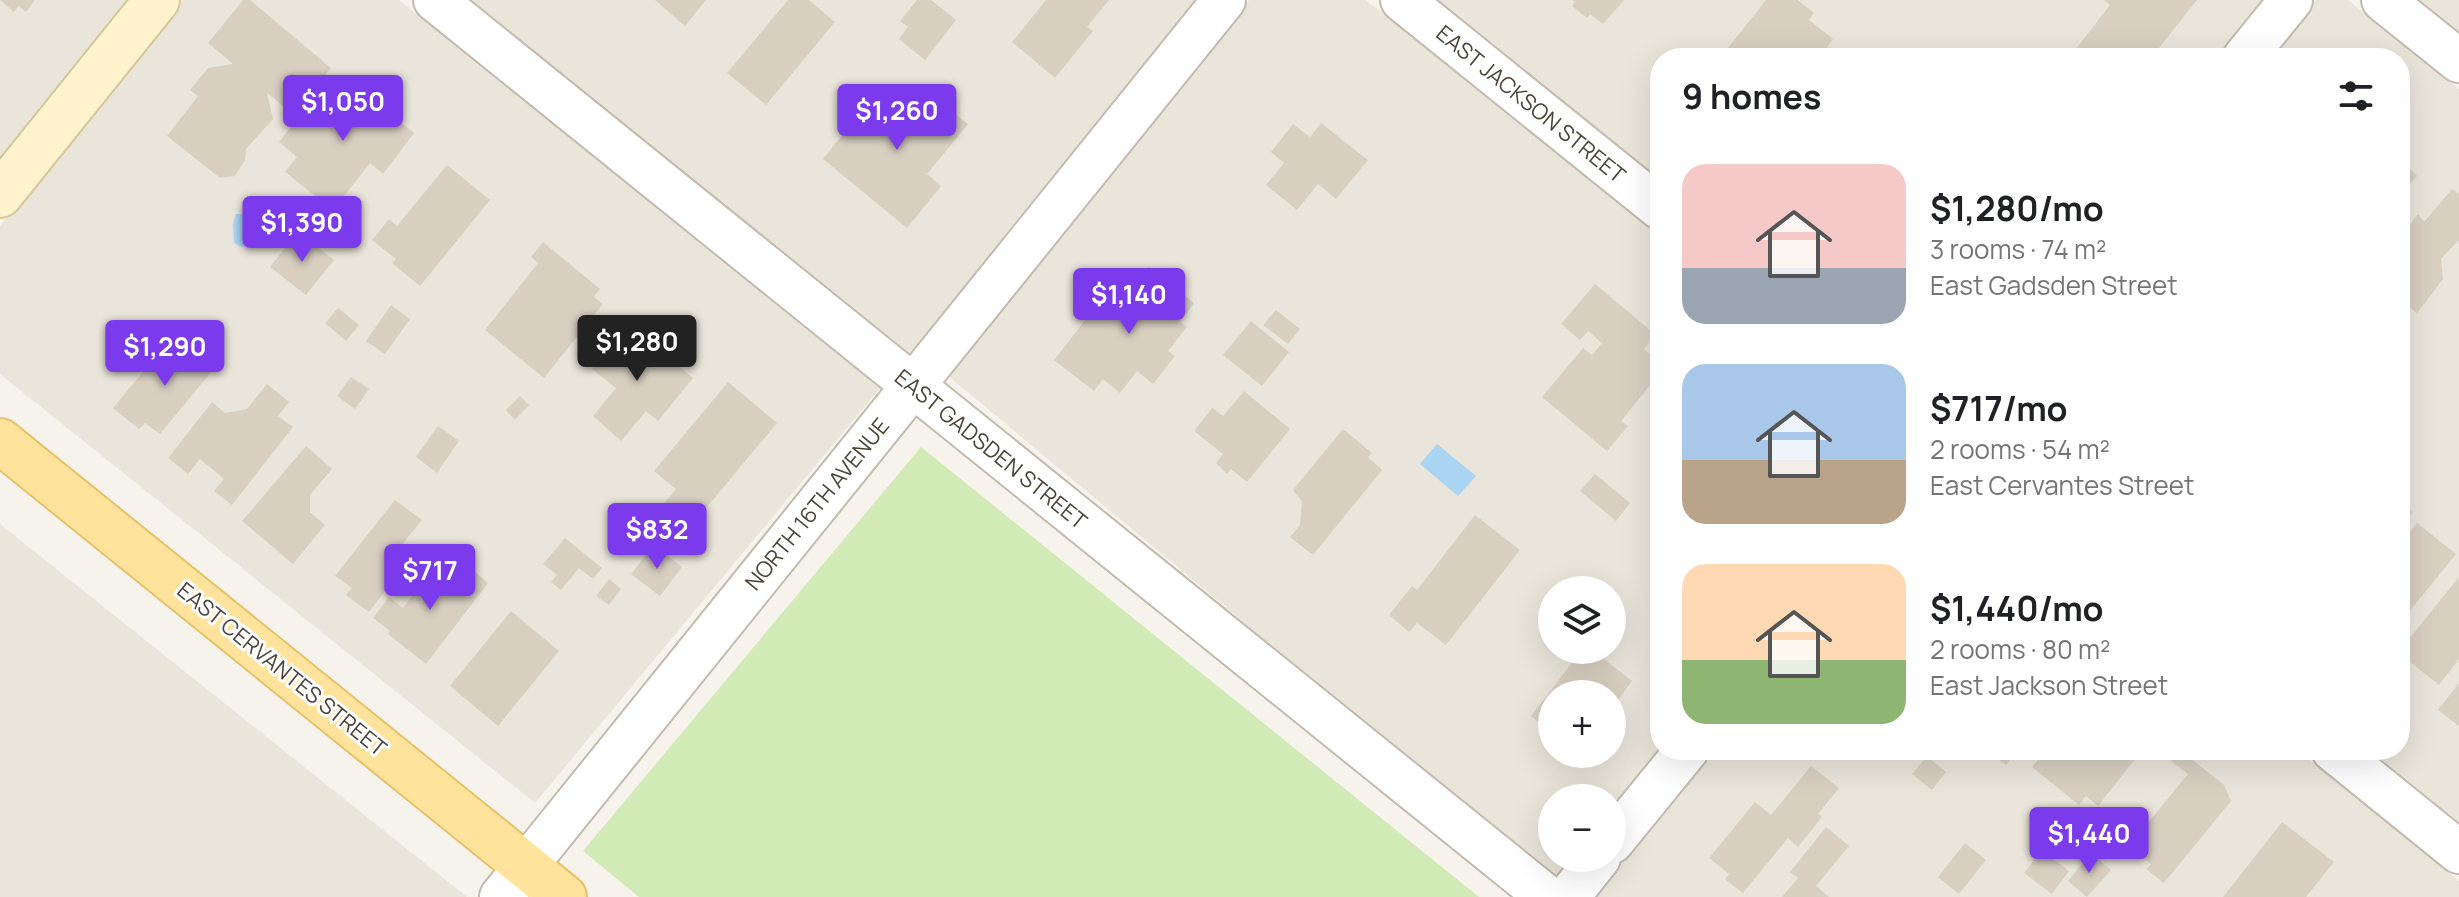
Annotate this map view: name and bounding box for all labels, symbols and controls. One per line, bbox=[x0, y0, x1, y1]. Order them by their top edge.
street label: EAST JACKSON STREET bbox=[1430, 18, 1632, 190]
text: 9 homes bbox=[1682, 73, 1821, 119]
icon: filters bbox=[2334, 74, 2378, 118]
pin: $1,050 bbox=[278, 75, 408, 143]
text: $1,050 bbox=[301, 83, 385, 119]
pin: $1,260 bbox=[832, 84, 962, 152]
text: $1,260 bbox=[855, 92, 939, 128]
text: $1,280/mo bbox=[1930, 185, 2104, 231]
pin: $1,390 bbox=[237, 196, 367, 264]
icon: home bbox=[1746, 196, 1842, 292]
text: $1,390 bbox=[261, 204, 343, 240]
text: 3 rooms · 74 m² bbox=[1930, 231, 2106, 267]
text: East Gadsden Street bbox=[1930, 267, 2178, 303]
pin: $1,140 bbox=[1064, 268, 1194, 336]
text: $1,140 bbox=[1091, 276, 1167, 312]
pin: $1,280 bbox=[572, 315, 702, 383]
pin: $1,290 bbox=[100, 320, 230, 388]
text: $1,280 bbox=[595, 323, 679, 359]
text: $1,290 bbox=[123, 328, 207, 364]
street label: EAST GADSDEN STREET bbox=[889, 362, 1093, 536]
text: $717/mo bbox=[1930, 385, 2068, 431]
icon: home bbox=[1746, 396, 1842, 492]
street label: NORTH 16TH AVENUE bbox=[738, 412, 896, 596]
text: 2 rooms · 54 m² bbox=[1930, 431, 2110, 467]
text: East Cervantes Street bbox=[1930, 467, 2194, 503]
pin: $832 bbox=[610, 503, 704, 571]
text: $832 bbox=[626, 511, 688, 547]
pin: $717 bbox=[383, 544, 477, 612]
text: $717 bbox=[402, 552, 458, 588]
street label: EAST CERVANTES STREET bbox=[171, 575, 393, 763]
map controls bbox=[1538, 576, 1626, 872]
button: layers bbox=[1538, 576, 1626, 664]
text: $1,440/mo bbox=[1930, 585, 2104, 631]
icon: home bbox=[1746, 596, 1842, 692]
text: 2 rooms · 80 m² bbox=[1930, 631, 2110, 667]
text: East Jackson Street bbox=[1930, 667, 2168, 703]
button: + bbox=[1538, 680, 1626, 768]
button: − bbox=[1538, 784, 1626, 872]
pin: $1,440 bbox=[2024, 807, 2154, 875]
text: $1,440 bbox=[2048, 815, 2131, 851]

